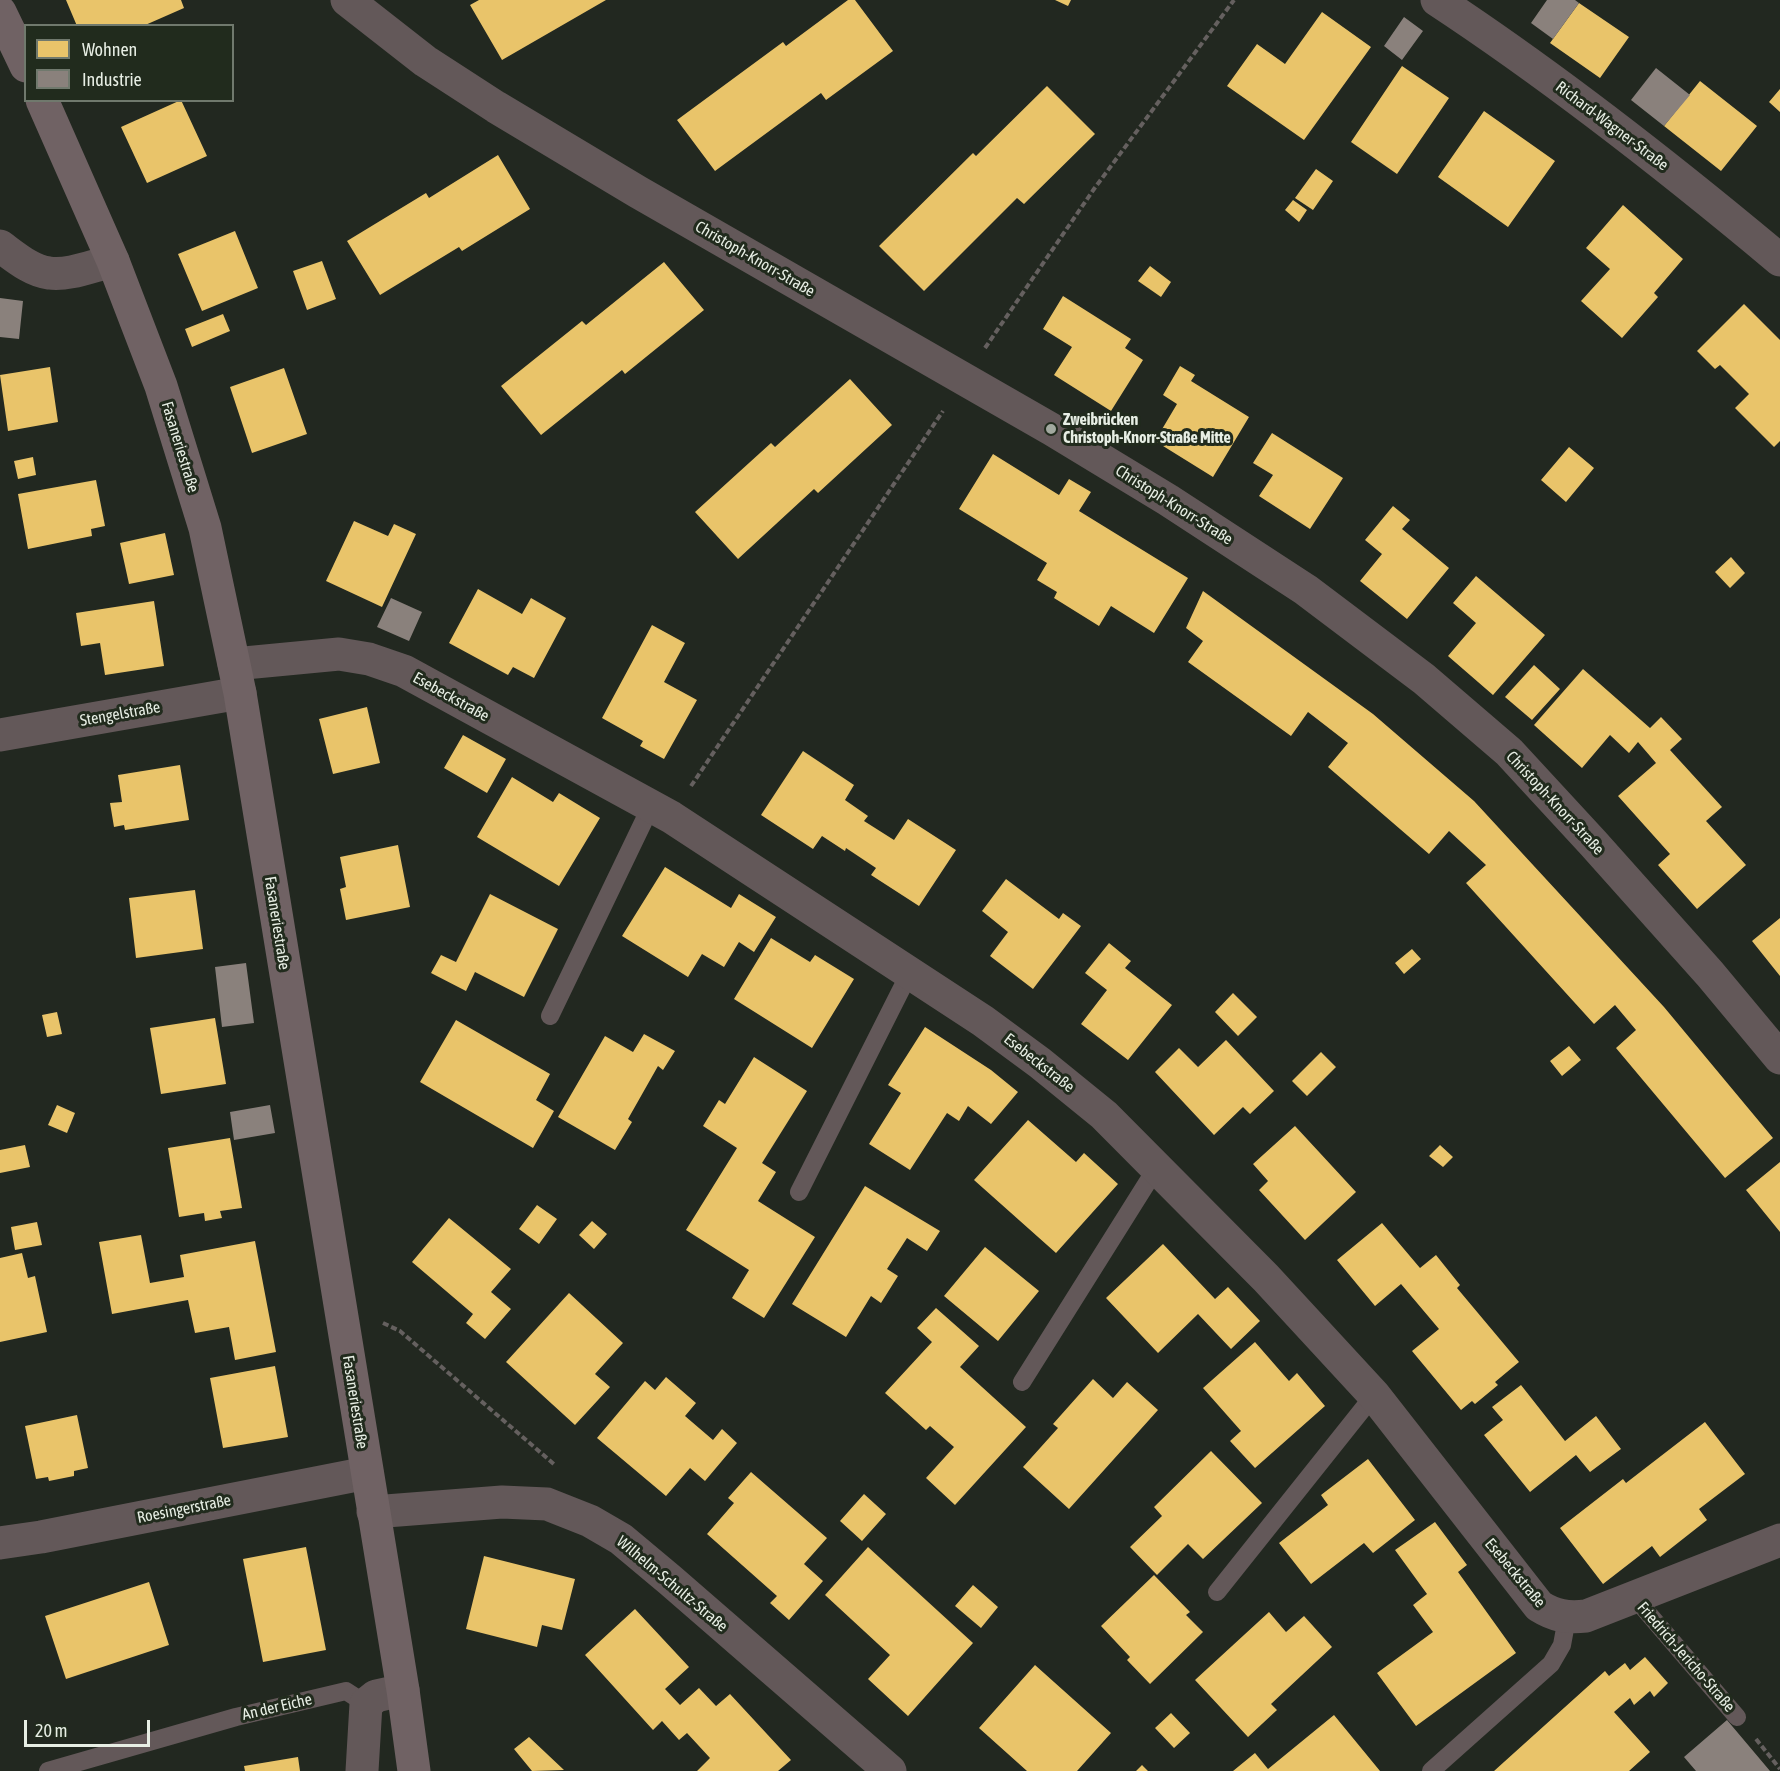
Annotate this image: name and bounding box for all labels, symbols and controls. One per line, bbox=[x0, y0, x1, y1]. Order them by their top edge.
legend bbox=[24, 24, 234, 102]
text: Wohnen bbox=[82, 39, 137, 60]
text: Industrie bbox=[82, 69, 142, 90]
street label: Richard-Wagner-Straße bbox=[1552, 77, 1672, 175]
street label: Christoph-Knorr-Straße bbox=[692, 217, 818, 301]
street label: Fasaneriestraße bbox=[157, 399, 203, 495]
place label: Zweibrücken Christoph-Knorr-Straße Mitte bbox=[1063, 410, 1231, 448]
marker: Zweibrücken Christoph-Knorr-Straße Mitte bbox=[1044, 422, 1058, 436]
street label: Christoph-Knorr-Straße bbox=[1112, 461, 1236, 549]
street label: Esebeckstraße bbox=[409, 668, 493, 726]
street label: Stengelstraße bbox=[78, 698, 162, 730]
street label: Christoph-Knorr-Straße bbox=[1502, 747, 1608, 859]
street label: Fasaneriestraße bbox=[260, 875, 294, 971]
street label: Esebeckstraße bbox=[1000, 1029, 1078, 1097]
street label: Fasaneriestraße bbox=[338, 1354, 372, 1450]
street label: Roesingerstraße bbox=[135, 1490, 233, 1528]
street label: Wilhelm-Schultz-Straße bbox=[613, 1532, 731, 1636]
street label: Esebeckstraße bbox=[1481, 1535, 1549, 1611]
street label: Friedrich-Jericho-Straße bbox=[1633, 1598, 1739, 1716]
street label: An der Eiche bbox=[240, 1690, 314, 1724]
scale bar bbox=[27, 1708, 153, 1746]
text: 20 m bbox=[35, 1720, 67, 1741]

